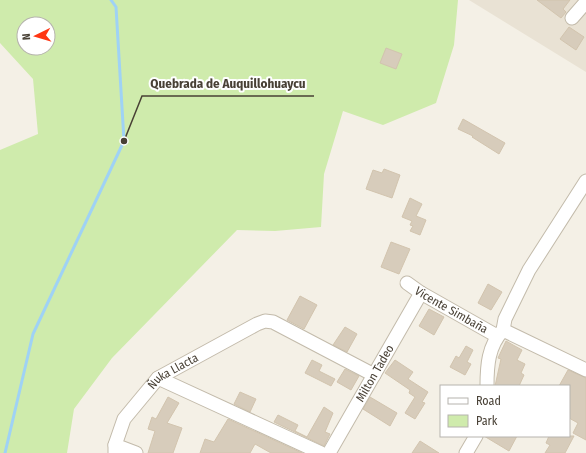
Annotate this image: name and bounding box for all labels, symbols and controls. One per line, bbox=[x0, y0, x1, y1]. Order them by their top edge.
north arrow bbox=[16, 16, 56, 56]
text: N bbox=[20, 33, 33, 41]
callout: Quebrada de Auquillohuaycu bbox=[142, 71, 314, 96]
text: Quebrada de Auquillohuaycu bbox=[150, 76, 306, 91]
street label: Vicente Simbaña bbox=[412, 284, 490, 336]
street label: Milton Tadeo bbox=[353, 342, 397, 404]
street label: Ñuka Llacta bbox=[144, 350, 201, 392]
legend bbox=[440, 385, 570, 437]
text: Road bbox=[476, 394, 501, 408]
text: Park bbox=[476, 414, 498, 428]

